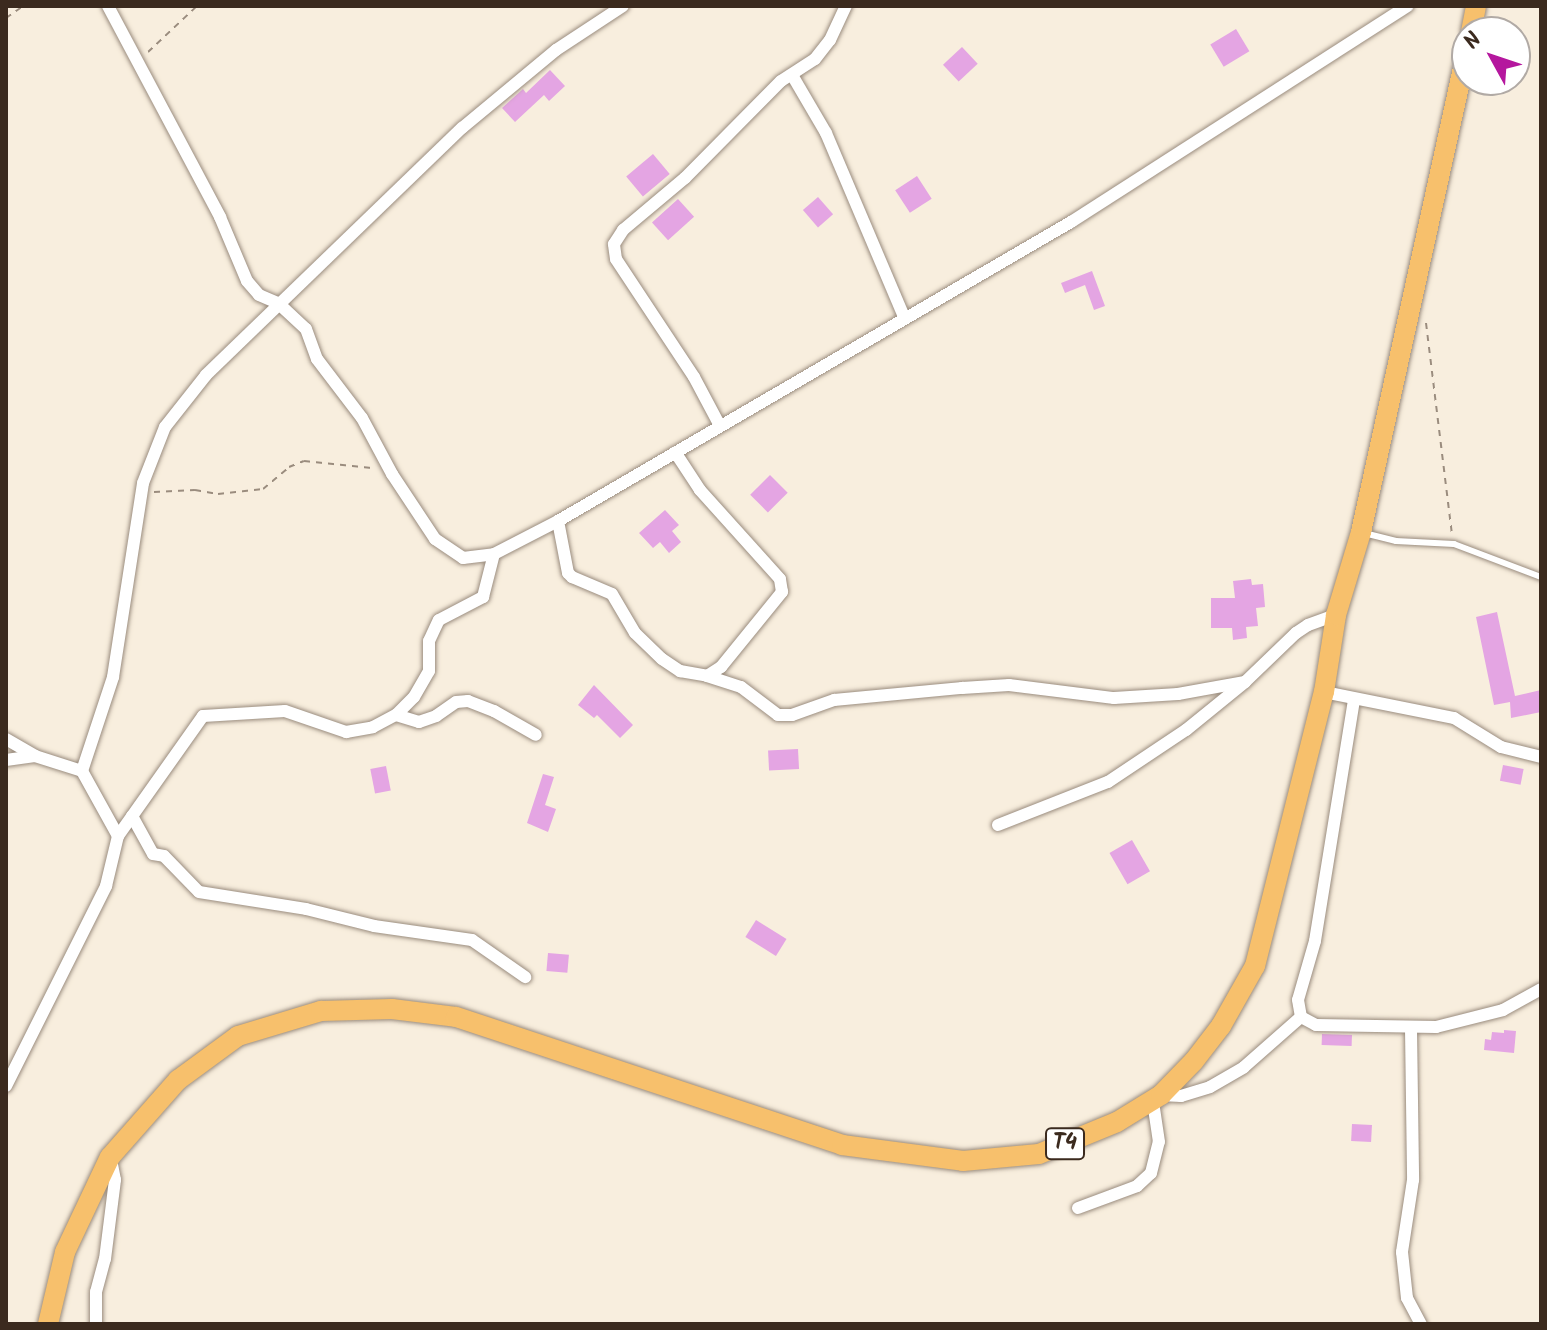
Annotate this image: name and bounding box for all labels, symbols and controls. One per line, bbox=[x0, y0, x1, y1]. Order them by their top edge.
north arrow bbox=[1451, 16, 1531, 96]
text: N bbox=[1456, 25, 1492, 58]
road number: T4 bbox=[1045, 1126, 1085, 1162]

